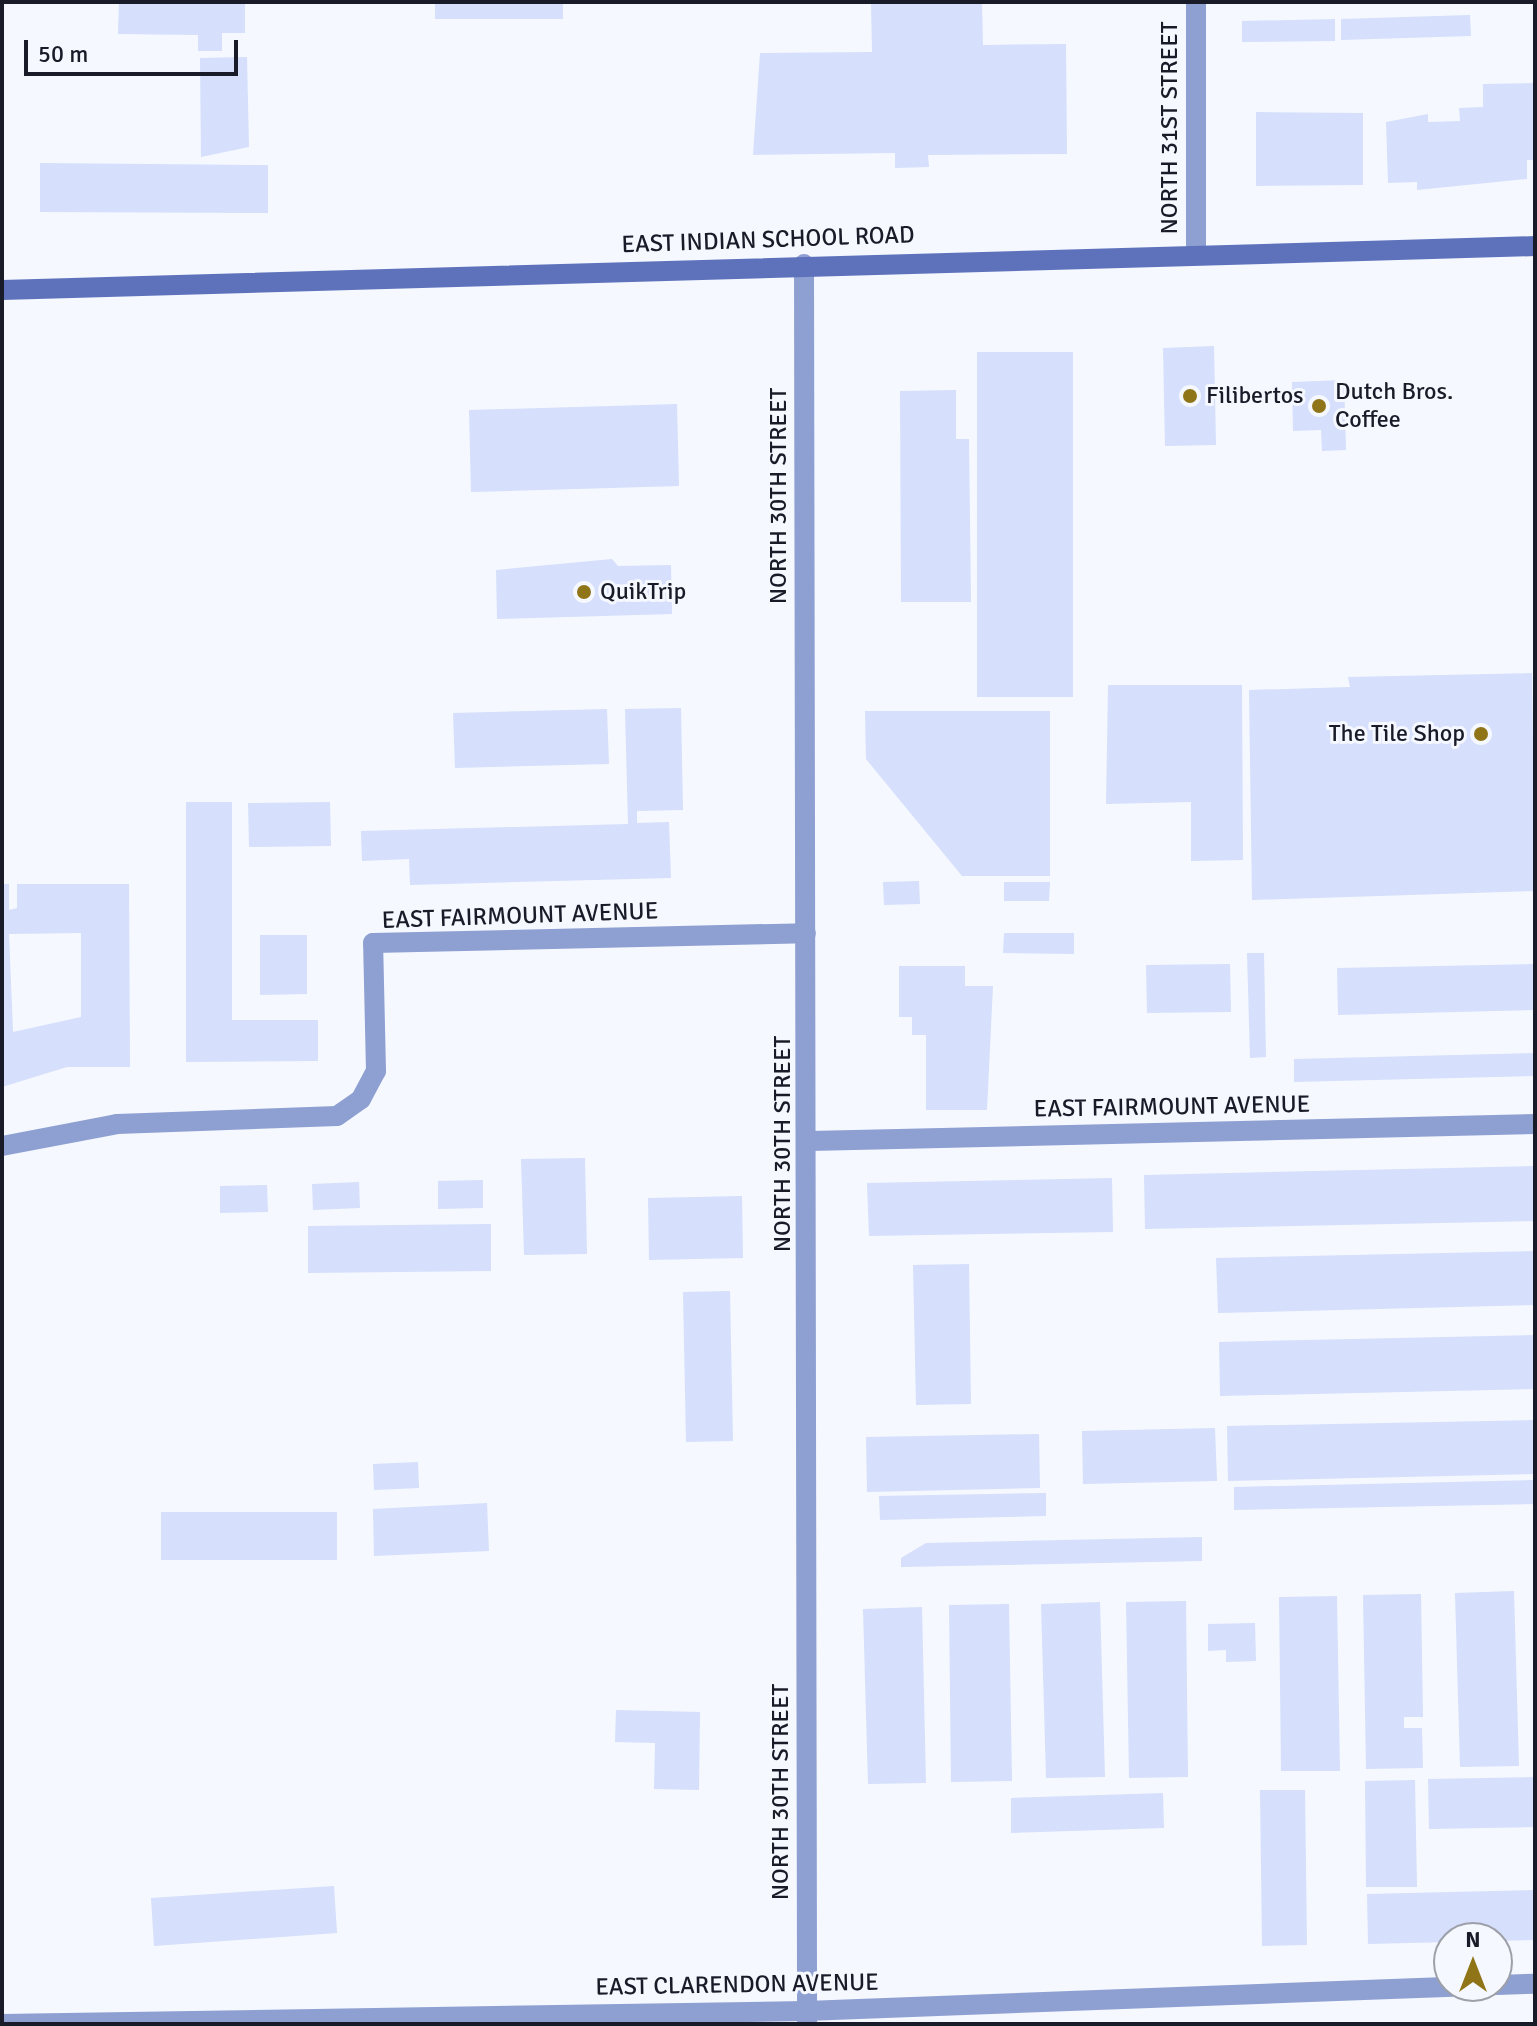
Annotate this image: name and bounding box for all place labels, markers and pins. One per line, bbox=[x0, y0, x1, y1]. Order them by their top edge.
place label: Dutch Bros. Coffee bbox=[1335, 378, 1453, 434]
place label: Filibertos bbox=[1206, 382, 1304, 410]
marker: Filibertos bbox=[1181, 387, 1199, 405]
marker: Dutch Bros. Coffee bbox=[1310, 397, 1328, 415]
place label: QuikTrip bbox=[600, 578, 686, 606]
marker: QuikTrip bbox=[575, 583, 593, 601]
place label: The Tile Shop bbox=[1329, 720, 1465, 748]
marker: The Tile Shop bbox=[1472, 725, 1490, 743]

